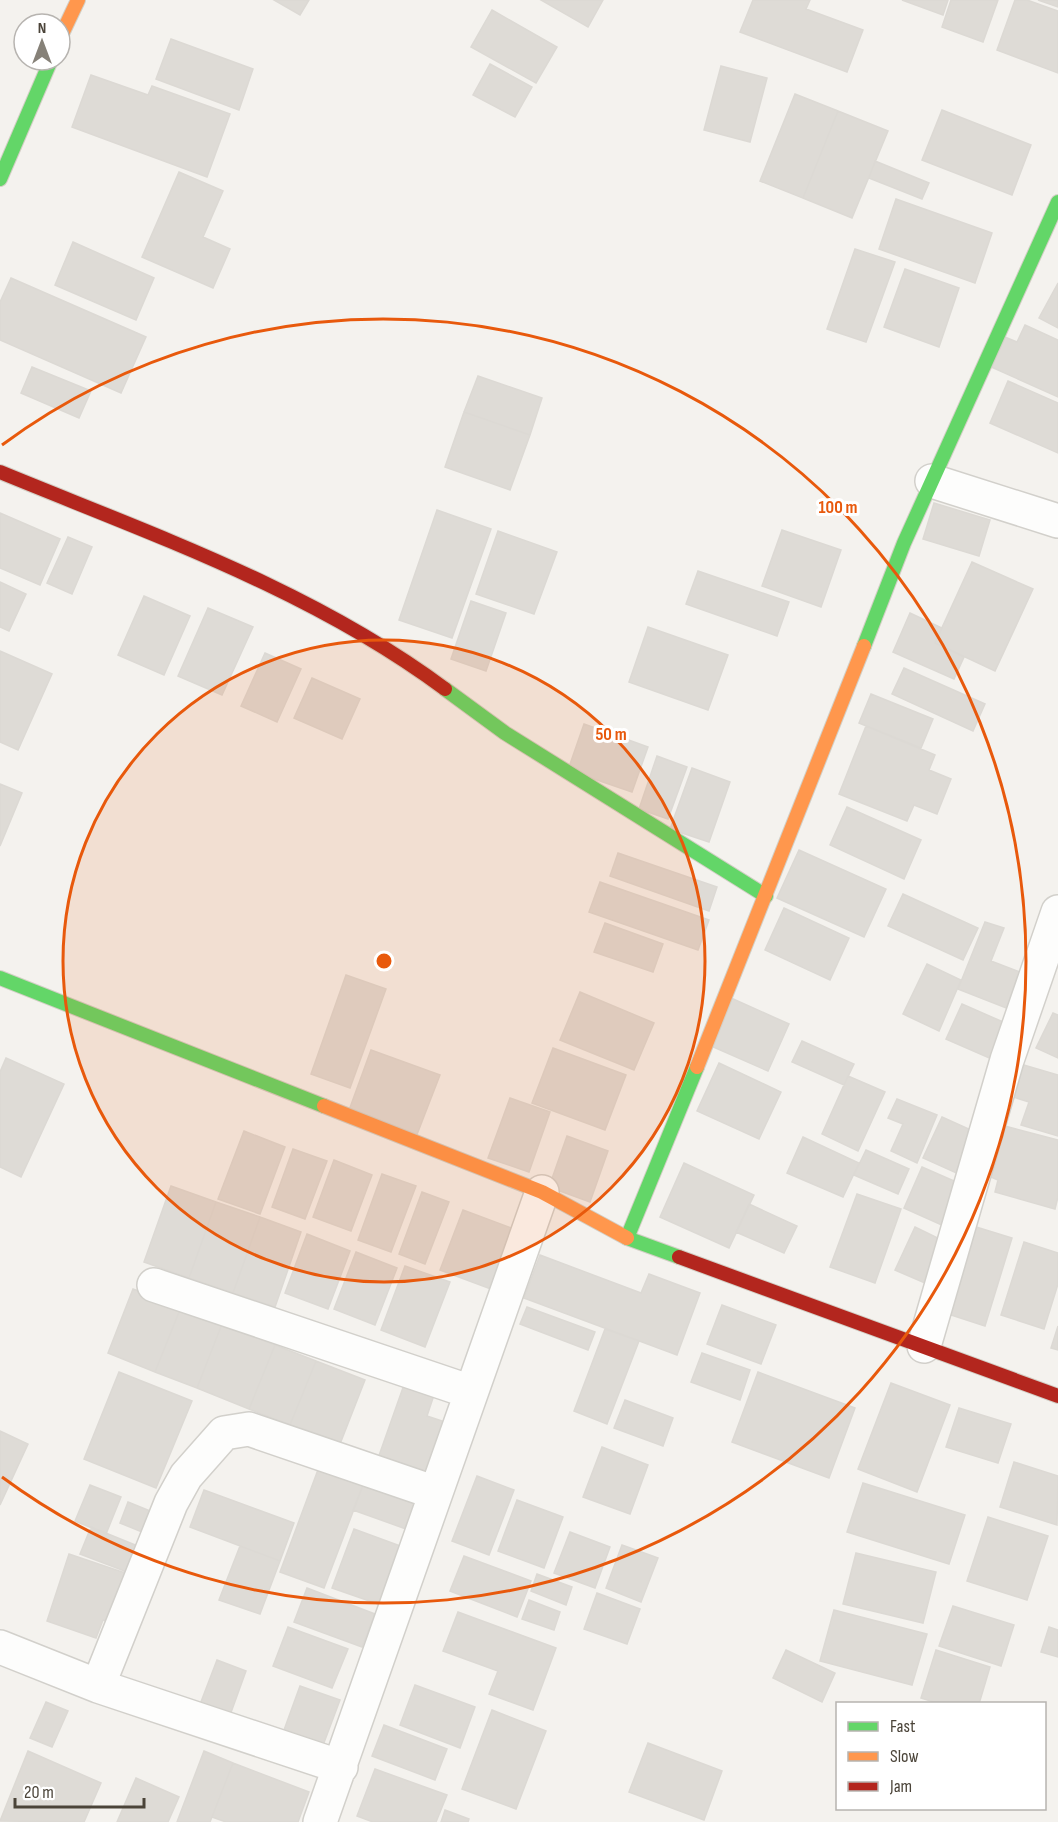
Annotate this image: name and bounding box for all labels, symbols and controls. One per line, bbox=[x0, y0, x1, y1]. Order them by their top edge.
north arrow bbox=[12, 12, 72, 72]
text: N bbox=[38, 19, 46, 38]
text: 100 m bbox=[819, 497, 858, 518]
text: 50 m bbox=[595, 724, 627, 745]
centre of rings bbox=[374, 951, 394, 971]
legend bbox=[836, 1702, 1046, 1810]
text: Fast bbox=[890, 1716, 916, 1737]
text: Slow bbox=[890, 1746, 919, 1767]
scale bar bbox=[15, 1771, 144, 1809]
text: Jam bbox=[889, 1776, 912, 1797]
text: 20 m bbox=[24, 1782, 54, 1803]

